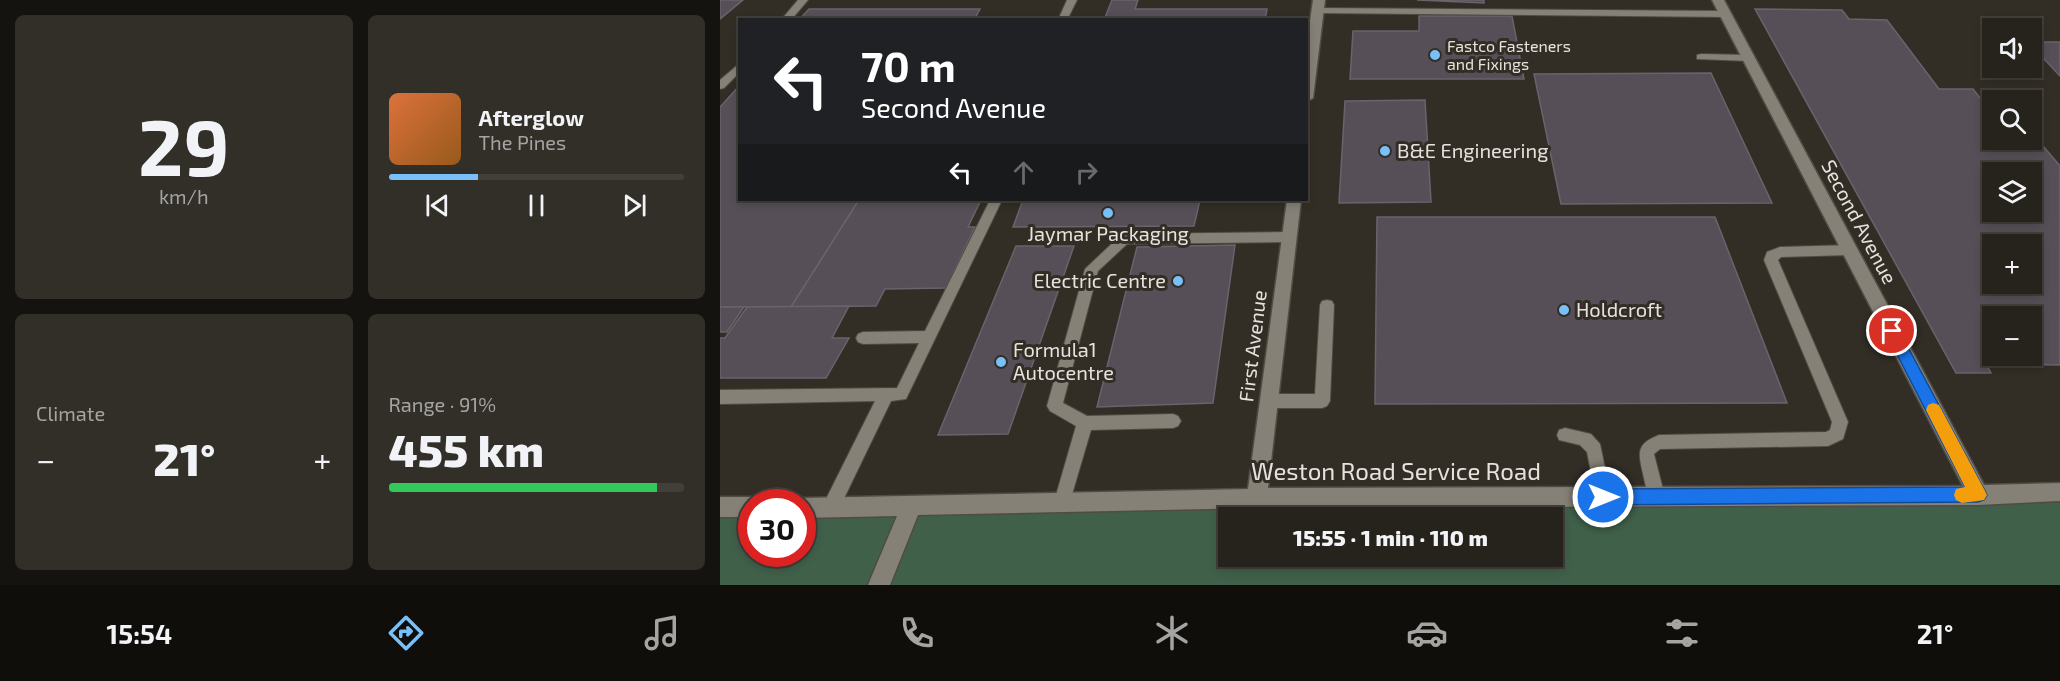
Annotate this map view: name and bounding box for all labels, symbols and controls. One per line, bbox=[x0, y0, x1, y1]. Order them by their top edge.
map controls bbox=[1982, 18, 2042, 366]
button: sound bbox=[1982, 18, 2042, 78]
place label: Fastco Fasteners and Fixings bbox=[1447, 36, 1571, 73]
text: 70 m bbox=[861, 40, 956, 90]
icon: left bbox=[762, 42, 840, 120]
marker: Fastco Fasteners and Fixings bbox=[1428, 48, 1442, 62]
button: search bbox=[1982, 90, 2042, 150]
text: Second Avenue bbox=[861, 91, 1046, 123]
text: 29 bbox=[138, 98, 229, 192]
text: Afterglow bbox=[479, 104, 584, 130]
text: The Pines bbox=[479, 130, 566, 154]
place label: B&E Engineering bbox=[1397, 138, 1548, 162]
marker: B&E Engineering bbox=[1378, 144, 1392, 158]
street label: Second Avenue bbox=[1817, 155, 1903, 288]
icon: left bbox=[944, 156, 977, 189]
icon: ahead bbox=[1007, 156, 1040, 189]
icon: right bbox=[1070, 156, 1103, 189]
button: layers bbox=[1982, 162, 2042, 222]
text: km/h bbox=[159, 184, 209, 208]
icon: previous bbox=[421, 189, 454, 222]
icon: pause bbox=[520, 189, 553, 222]
icon: next bbox=[618, 189, 651, 222]
marker: Jaymar Packaging bbox=[1101, 206, 1115, 220]
place label: Jaymar Packaging bbox=[1027, 221, 1189, 245]
button: + bbox=[1982, 234, 2042, 294]
place label: Electric Centre bbox=[1034, 268, 1166, 292]
marker: Electric Centre bbox=[1171, 274, 1185, 288]
street label: First Avenue bbox=[1233, 289, 1271, 403]
place label: Holdcroft bbox=[1576, 297, 1663, 321]
marker: Holdcroft bbox=[1557, 303, 1571, 317]
pin bbox=[1866, 305, 1917, 356]
button: − bbox=[1982, 306, 2042, 366]
icon: arrive bbox=[1875, 314, 1908, 347]
place label: Formula1 Autocentre bbox=[1013, 337, 1114, 384]
marker: Formula1 Autocentre bbox=[994, 355, 1008, 369]
text: Range · 91% bbox=[389, 392, 496, 416]
text: Climate bbox=[36, 401, 105, 425]
text: 455 km bbox=[389, 422, 544, 476]
text: 21° bbox=[153, 431, 215, 485]
text: − bbox=[36, 439, 55, 479]
text: + bbox=[313, 439, 331, 479]
street label: Weston Road Service Road bbox=[1251, 456, 1541, 485]
position arrow bbox=[1571, 465, 1635, 529]
speed limit sign: 30 bbox=[738, 489, 816, 567]
text: 15:55 · 1 min · 110 m bbox=[1293, 524, 1488, 550]
icon: directions bbox=[385, 612, 427, 654]
icon: music bbox=[641, 612, 683, 654]
icon: phone bbox=[896, 612, 938, 654]
icon: climate bbox=[1151, 612, 1193, 654]
icon: car bbox=[1406, 612, 1448, 654]
icon: filters bbox=[1661, 612, 1703, 654]
text: 15:54 bbox=[107, 617, 172, 649]
text: 21° bbox=[1917, 617, 1953, 649]

